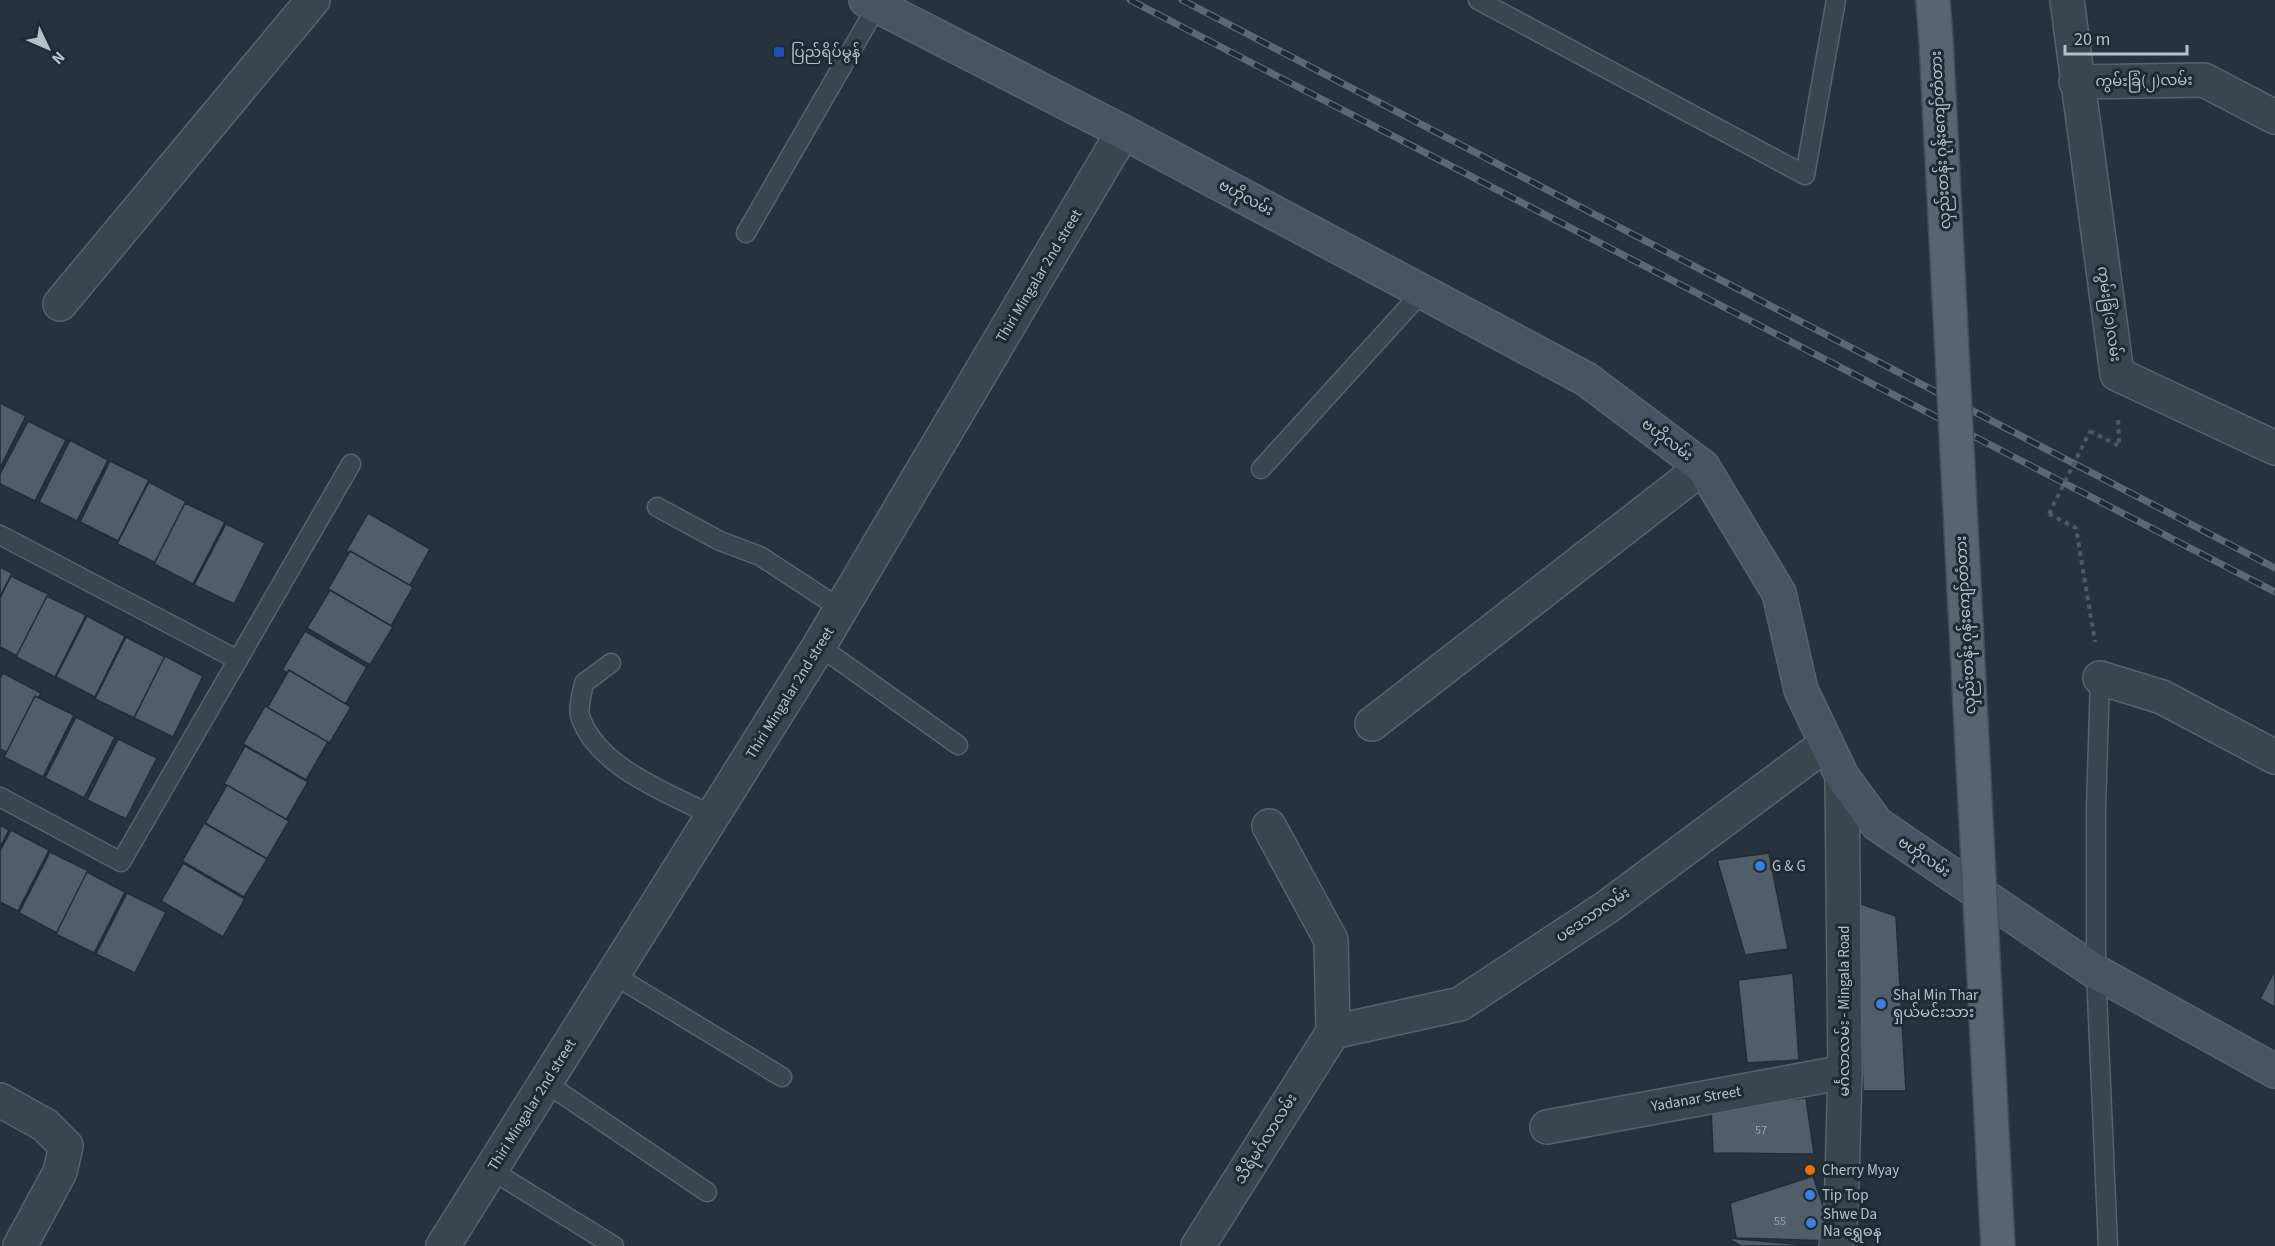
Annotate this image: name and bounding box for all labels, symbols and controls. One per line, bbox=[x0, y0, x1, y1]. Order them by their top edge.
north arrow bbox=[18, 18, 78, 78]
scale bar bbox=[2065, 18, 2186, 56]
text: 20 m bbox=[2074, 27, 2110, 52]
place label: ပြည်ရိပ်မွန် bbox=[791, 42, 861, 64]
marker: ပြည်ရိပ်မွန် bbox=[772, 45, 786, 59]
text: N bbox=[46, 46, 70, 69]
street label: လှည်းတန်း ဂုန်းကျော်တံတား bbox=[1926, 50, 1957, 230]
street label: ကွမ်းခြံ(၂)လမ်း bbox=[2095, 70, 2193, 93]
street label: ဗဟိုလမ်း bbox=[1214, 175, 1277, 222]
street label: Thiri Mingalar 2nd street bbox=[991, 205, 1087, 347]
street label: ကွမ်းခြံ(၁)လမ်း bbox=[2091, 265, 2126, 363]
street label: ဗဟိုလမ်း bbox=[1636, 414, 1697, 467]
street label: လှည်းတန်း ဂုန်းကျော်တံတား bbox=[1951, 535, 1982, 715]
street label: Thiri Mingalar 2nd street bbox=[741, 623, 839, 763]
street label: ဗဟိုလမ်း bbox=[1893, 832, 1954, 883]
place label: G & G bbox=[1772, 856, 1806, 877]
marker: G & G bbox=[1753, 859, 1767, 873]
street label: ပဒေသာလမ်း bbox=[1552, 883, 1634, 947]
street label: မင်္ဂလာလမ်း - Mingala Road bbox=[1834, 925, 1855, 1097]
place label: Shal Min Thar ရှယ်မင်းသား bbox=[1893, 985, 1979, 1024]
marker: Shal Min Thar ရှယ်မင်းသား bbox=[1874, 997, 1888, 1011]
street label: Thiri Mingalar 2nd street bbox=[483, 1035, 581, 1175]
street label: Yadanar Street bbox=[1648, 1081, 1743, 1117]
street label: သီရိမင်္ဂလာလမ်း bbox=[1230, 1090, 1303, 1189]
house number: 57 bbox=[1755, 1122, 1767, 1139]
place label: Cherry Myay bbox=[1822, 1160, 1899, 1181]
marker: Cherry Myay bbox=[1803, 1163, 1817, 1177]
place label: Tip Top bbox=[1822, 1185, 1869, 1206]
marker: Tip Top bbox=[1803, 1188, 1817, 1202]
place label: Shwe Da Na ရွှေဓန bbox=[1823, 1204, 1882, 1243]
house number: 55 bbox=[1774, 1213, 1786, 1230]
marker: Shwe Da Na ရွှေဓန bbox=[1804, 1216, 1818, 1230]

